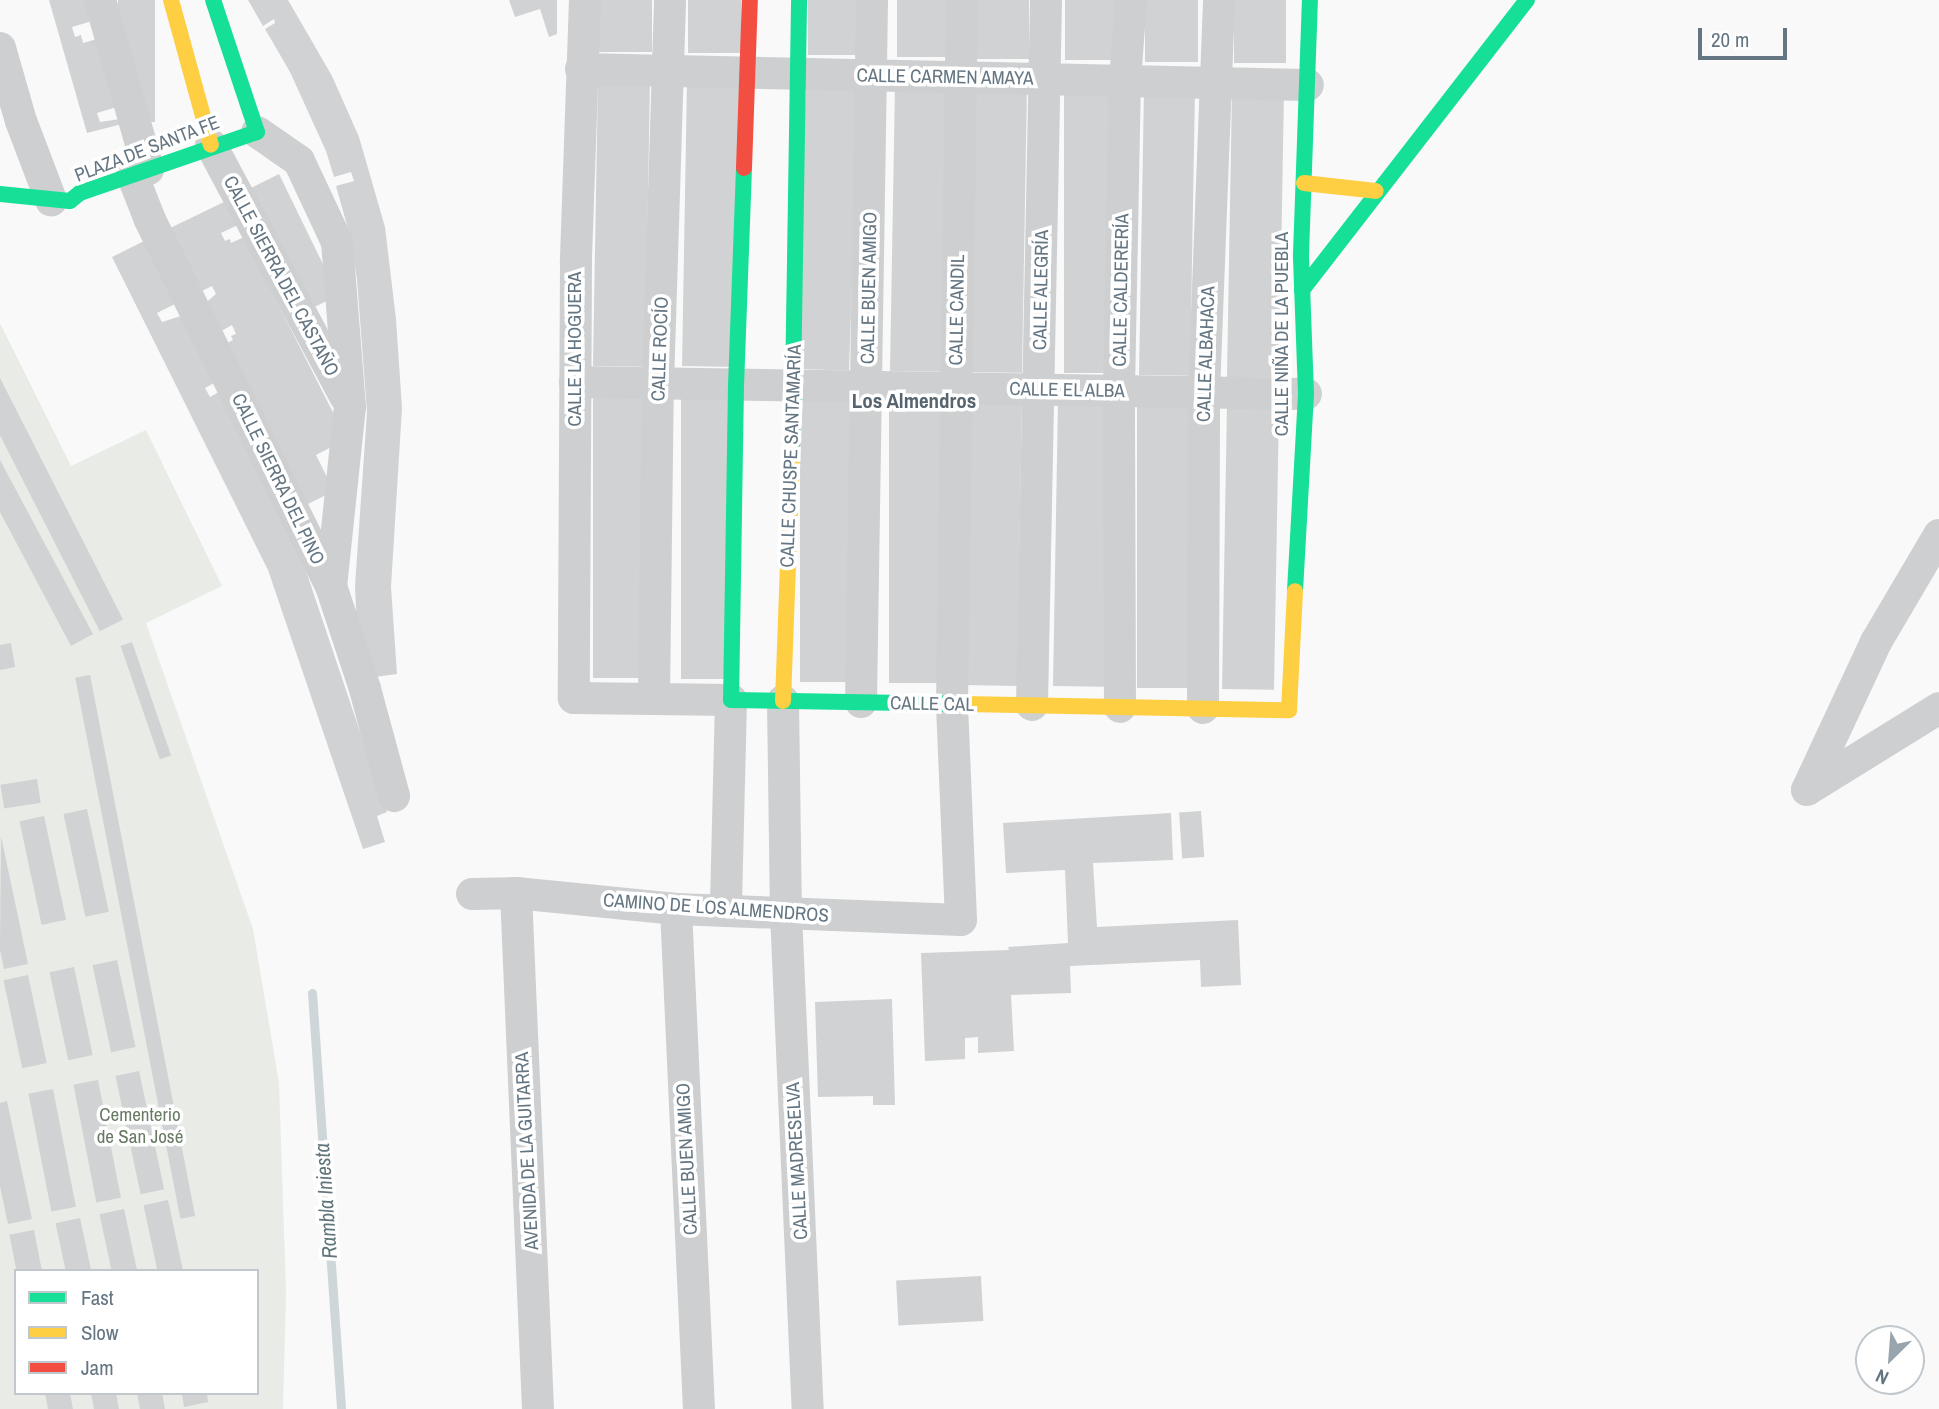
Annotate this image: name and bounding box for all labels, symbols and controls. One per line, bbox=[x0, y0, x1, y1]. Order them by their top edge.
scale bar bbox=[1701, 14, 1790, 58]
text: 20 m bbox=[1711, 25, 1749, 54]
street label: CALLE CARMEN AMAYA bbox=[856, 64, 1034, 90]
street label: PLAZA DE SANTA FE bbox=[71, 111, 223, 187]
street label: CALLE SIERRA DEL CASTAÑO bbox=[218, 171, 344, 381]
street label: CALLE BUEN AMIGO bbox=[856, 211, 882, 365]
street label: CALLE CALDERERÍA bbox=[1108, 213, 1134, 367]
street label: CALLE ALEGRÍA bbox=[1029, 229, 1053, 351]
street label: CALLE NIÑA DE LA PUEBLA bbox=[1271, 231, 1293, 437]
street label: CALLE CANDIL bbox=[945, 254, 969, 366]
street label: CALLE LA HOGUERA bbox=[564, 271, 586, 427]
street label: CALLE ALBAHACA bbox=[1192, 285, 1220, 423]
street label: CALLE ROCÍO bbox=[647, 296, 673, 402]
street label: CALLE CHUSPE SANTAMARÍA bbox=[776, 344, 806, 568]
street label: CALLE EL ALBA bbox=[1008, 378, 1126, 402]
district label: Los Almendros bbox=[851, 388, 977, 414]
street label: CALLE SIERRA DEL PINO bbox=[226, 389, 330, 569]
street label: CALLE CAL bbox=[890, 692, 974, 716]
street label: CAMINO DE LOS ALMENDROS bbox=[602, 889, 830, 927]
street label: AVENIDA DE LA GUITARRA bbox=[510, 1050, 544, 1252]
street label: CALLE BUEN AMIGO bbox=[672, 1082, 702, 1236]
street label: CALLE MADRESELVA bbox=[781, 1082, 813, 1240]
park label: Cementerio de San José bbox=[97, 1104, 183, 1148]
water label: Rambla Iniesta bbox=[309, 1142, 343, 1260]
legend bbox=[14, 1269, 259, 1395]
text: Fast bbox=[81, 1283, 114, 1312]
text: Slow bbox=[81, 1318, 118, 1347]
north arrow bbox=[1855, 1325, 1925, 1395]
text: Jam bbox=[81, 1353, 114, 1382]
text: N bbox=[1871, 1363, 1893, 1391]

